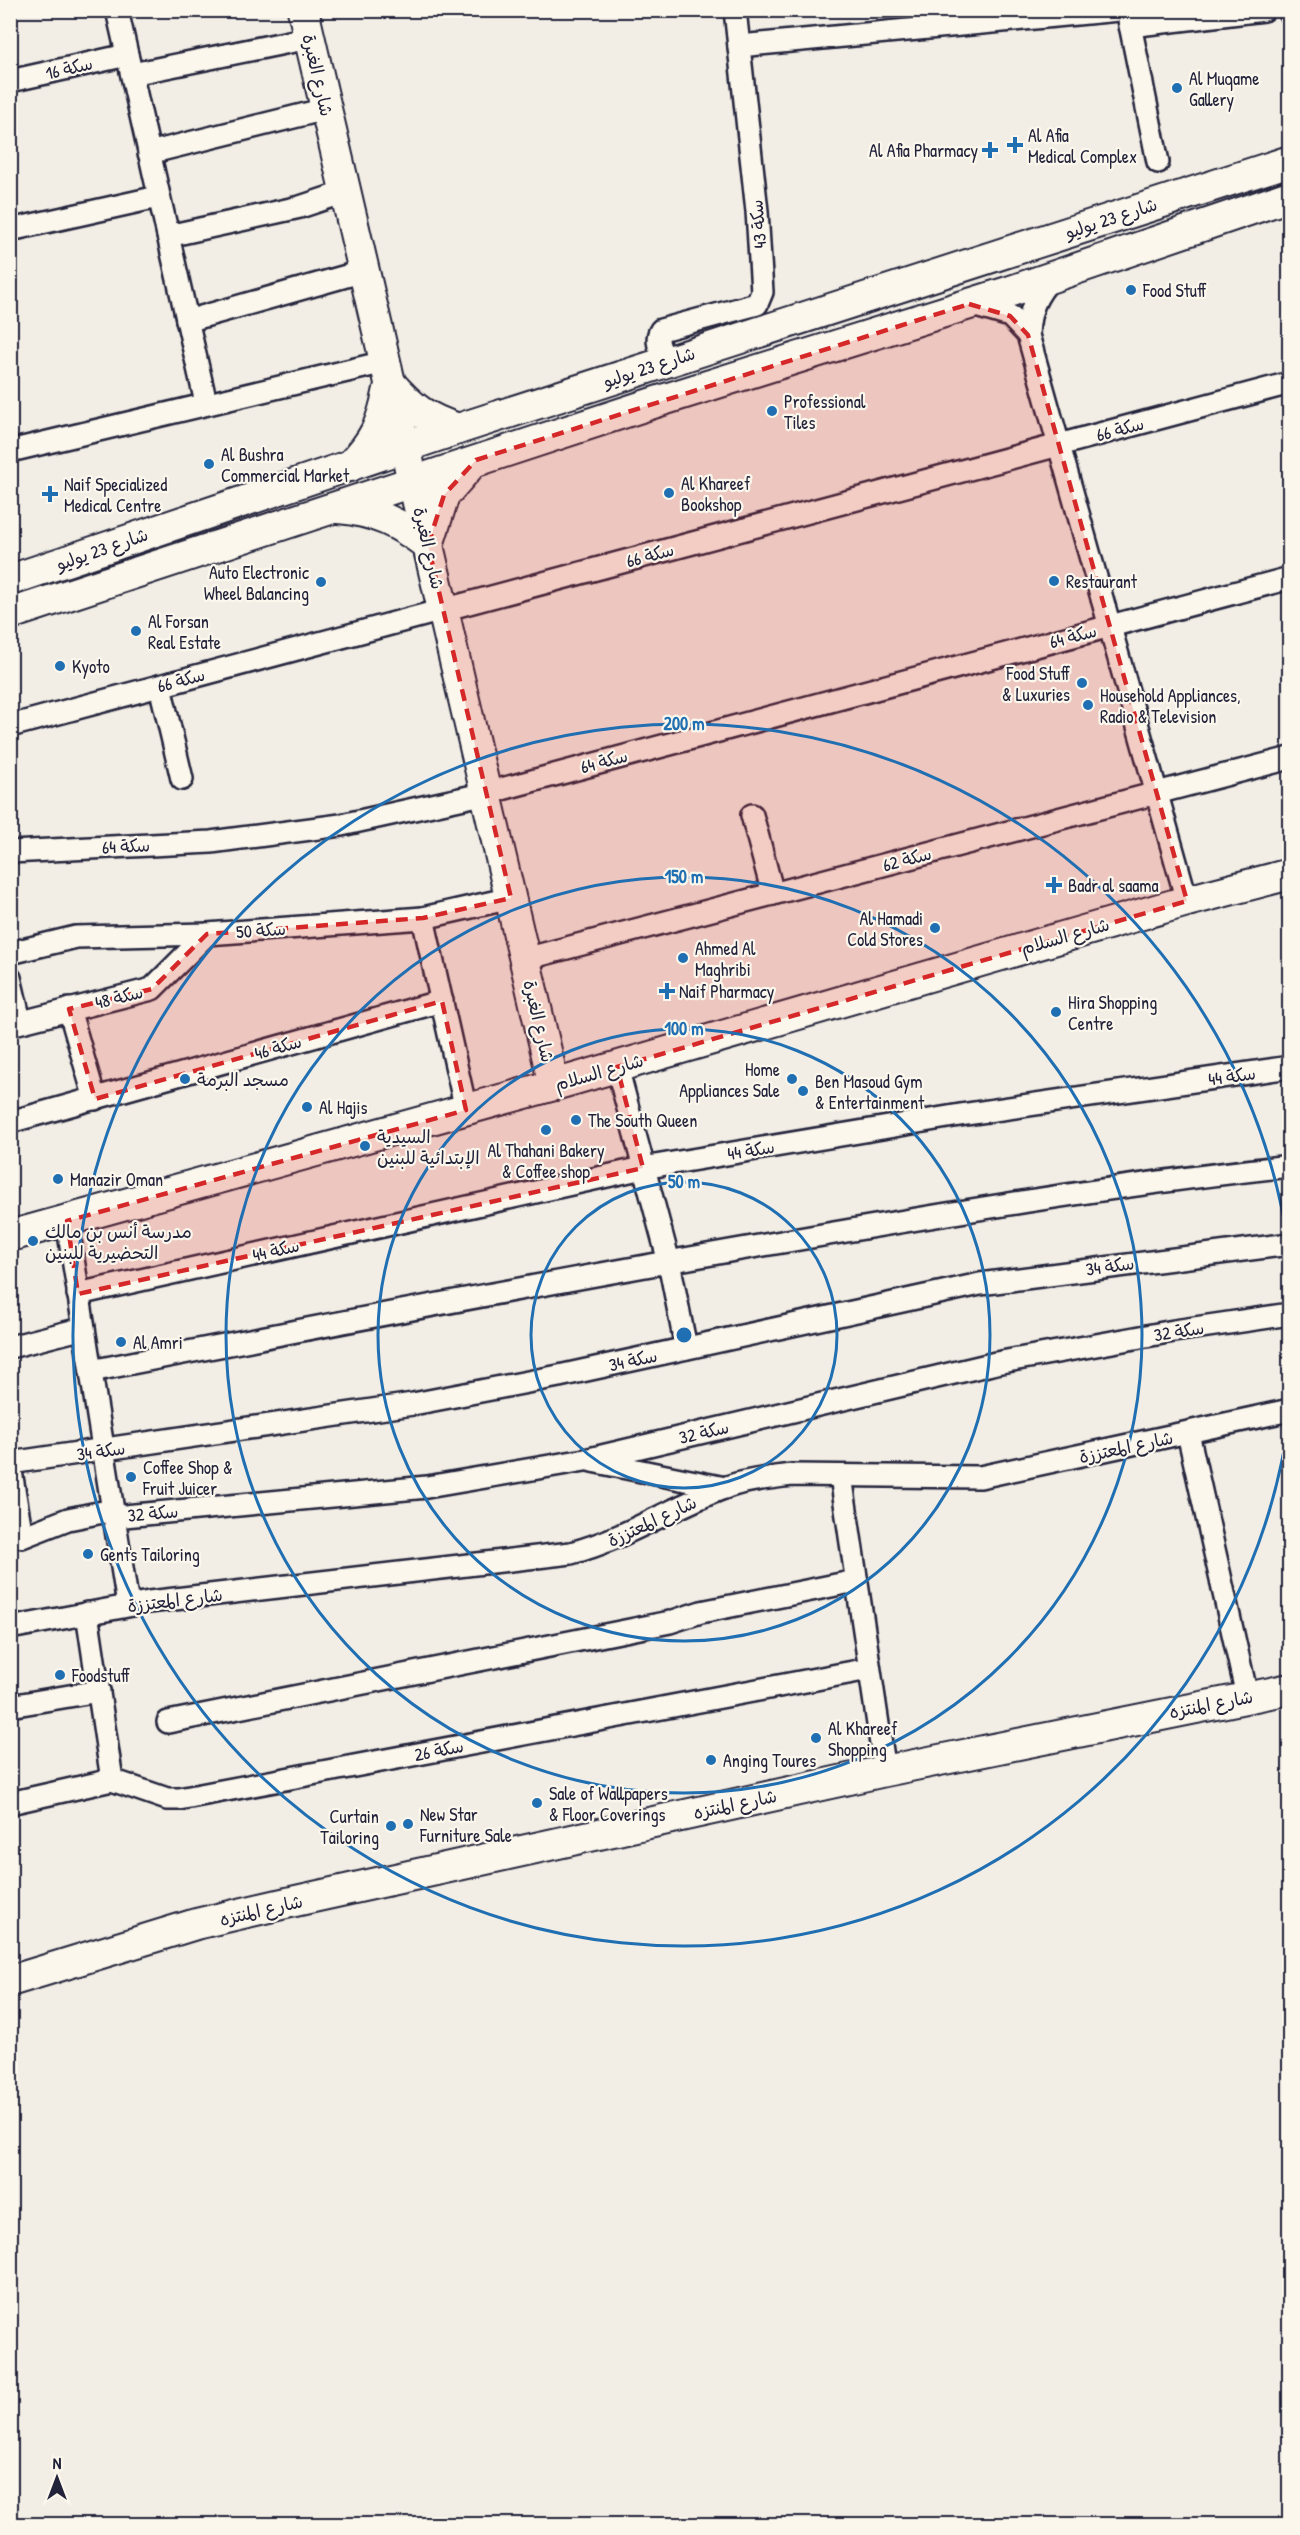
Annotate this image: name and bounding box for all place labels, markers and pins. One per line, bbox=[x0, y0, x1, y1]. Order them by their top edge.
place label: Al Muqame Gallery bbox=[1189, 66, 1259, 112]
marker: Al Muqame Gallery bbox=[1170, 81, 1184, 95]
place label: Al Afia Medical Complex bbox=[1028, 123, 1137, 169]
marker: Al Afia Medical Complex bbox=[1006, 136, 1024, 154]
place label: Al Afia Pharmacy bbox=[869, 138, 978, 163]
marker: Al Afia Pharmacy bbox=[983, 143, 997, 157]
place label: Food Stuff bbox=[1142, 278, 1207, 303]
marker: Food Stuff bbox=[1124, 283, 1138, 297]
place label: Professional Tiles bbox=[784, 389, 866, 435]
marker: Professional Tiles bbox=[765, 404, 779, 418]
place label: Al Bushra Commercial Market bbox=[221, 442, 350, 488]
marker: Al Bushra Commercial Market bbox=[202, 457, 216, 471]
place label: Al Khareef Bookshop bbox=[681, 471, 751, 517]
place label: Naif Specialized Medical Centre bbox=[64, 472, 167, 518]
marker: Naif Specialized Medical Centre bbox=[41, 485, 59, 503]
marker: Al Khareef Bookshop bbox=[662, 486, 676, 500]
place label: Auto Electronic Wheel Balancing bbox=[204, 560, 309, 606]
place label: Restaurant bbox=[1066, 569, 1138, 594]
marker: Restaurant bbox=[1047, 574, 1061, 588]
marker: Auto Electronic Wheel Balancing bbox=[314, 575, 328, 589]
place label: Al Forsan Real Estate bbox=[148, 609, 221, 655]
marker: Al Forsan Real Estate bbox=[129, 624, 143, 638]
place label: Kyoto bbox=[72, 654, 110, 679]
marker: Kyoto bbox=[53, 659, 67, 673]
place label: Food Stuff & Luxuries bbox=[1002, 661, 1071, 707]
marker: Food Stuff & Luxuries bbox=[1075, 676, 1089, 690]
place label: Household Appliances, Radio & Television bbox=[1100, 683, 1241, 729]
marker: Household Appliances, Radio & Television bbox=[1081, 698, 1095, 712]
place label: Badr al saama bbox=[1068, 873, 1159, 898]
marker: Badr al saama bbox=[1045, 876, 1063, 894]
place label: Al Hamadi Cold Stores bbox=[847, 906, 923, 952]
marker: Al Hamadi Cold Stores bbox=[928, 921, 942, 935]
place label: Ahmed Al Maghribi bbox=[695, 936, 756, 982]
marker: Ahmed Al Maghribi bbox=[676, 951, 690, 965]
place label: Naif Pharmacy bbox=[679, 979, 775, 1004]
marker: Naif Pharmacy bbox=[660, 984, 674, 998]
place label: Hira Shopping Centre bbox=[1068, 990, 1157, 1036]
marker: Hira Shopping Centre bbox=[1049, 1005, 1063, 1019]
place label: Home Appliances Sale bbox=[679, 1057, 780, 1103]
place label: مسجد البرمة bbox=[197, 1067, 289, 1092]
place label: Ben Masoud Gym & Entertainment bbox=[815, 1069, 925, 1115]
marker: مسجد البرمة bbox=[178, 1072, 192, 1086]
marker: Home Appliances Sale bbox=[785, 1072, 799, 1086]
marker: Ben Masoud Gym & Entertainment bbox=[796, 1084, 810, 1098]
place label: Al Hajis bbox=[319, 1095, 367, 1120]
marker: Al Hajis bbox=[300, 1100, 314, 1114]
place label: The South Queen bbox=[588, 1108, 697, 1133]
marker: The South Queen bbox=[569, 1113, 583, 1127]
marker: Al Thahani Bakery & Coffee shop bbox=[539, 1123, 553, 1137]
place label: السيدية الإبتدائية للبنين bbox=[377, 1124, 480, 1170]
place label: Al Thahani Bakery & Coffee shop bbox=[487, 1138, 605, 1184]
marker: السيدية الإبتدائية للبنين bbox=[358, 1139, 372, 1153]
place label: Manazir Oman bbox=[70, 1167, 163, 1192]
marker: Manazir Oman bbox=[51, 1172, 65, 1186]
place label: مدرسة أنس بن مالك التحضيرية للبنين bbox=[45, 1219, 192, 1265]
marker: مدرسة أنس بن مالك التحضيرية للبنين bbox=[26, 1234, 40, 1248]
centre of rings bbox=[674, 1325, 694, 1345]
place label: Al Amri bbox=[133, 1330, 183, 1355]
marker: Al Amri bbox=[114, 1335, 128, 1349]
place label: Coffee Shop & Fruit Juicer bbox=[142, 1455, 233, 1501]
marker: Coffee Shop & Fruit Juicer bbox=[124, 1470, 138, 1484]
place label: Gents Tailoring bbox=[100, 1542, 200, 1567]
marker: Gents Tailoring bbox=[81, 1547, 95, 1561]
place label: Foodstuff bbox=[71, 1663, 131, 1688]
marker: Foodstuff bbox=[53, 1668, 67, 1682]
place label: Al Khareef Shopping bbox=[828, 1716, 898, 1762]
marker: Al Khareef Shopping bbox=[809, 1731, 823, 1745]
place label: Anging Toures bbox=[723, 1748, 816, 1773]
marker: Anging Toures bbox=[704, 1753, 718, 1767]
place label: Sale of Wallpapers & Floor Coverings bbox=[549, 1781, 668, 1827]
marker: Sale of Wallpapers & Floor Coverings bbox=[530, 1796, 544, 1810]
place label: New Star Furniture Sale bbox=[419, 1802, 512, 1848]
place label: Curtain Tailoring bbox=[320, 1804, 379, 1850]
marker: New Star Furniture Sale bbox=[401, 1817, 415, 1831]
marker: Curtain Tailoring bbox=[384, 1819, 398, 1833]

